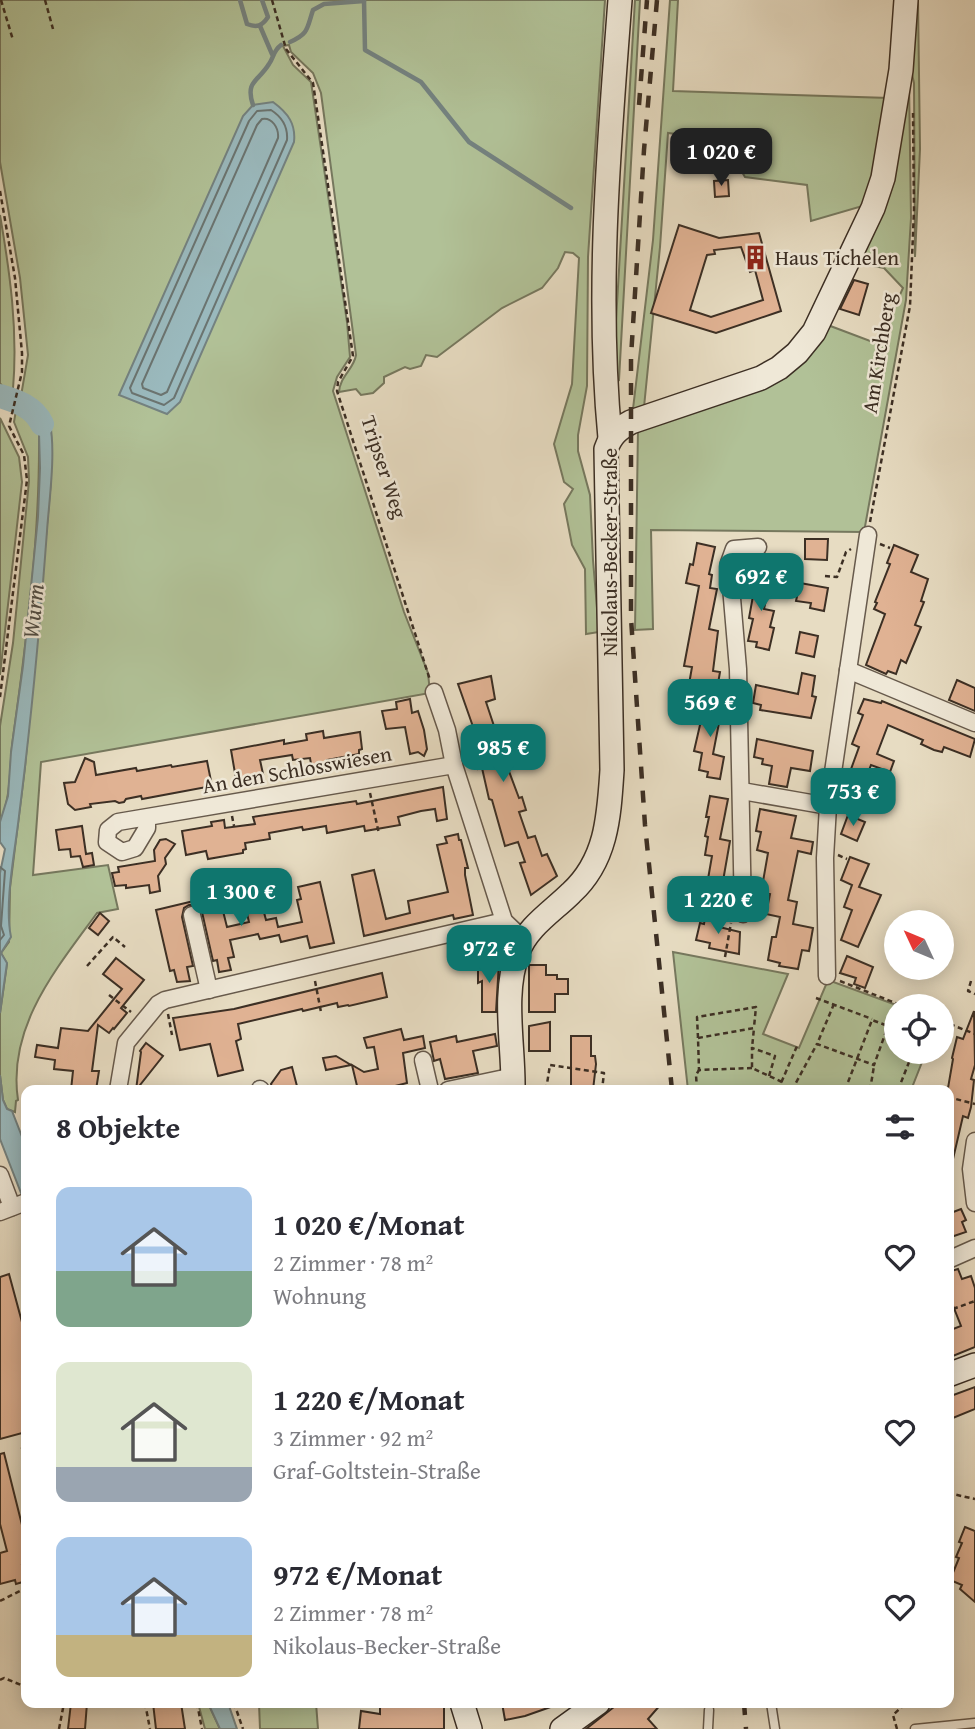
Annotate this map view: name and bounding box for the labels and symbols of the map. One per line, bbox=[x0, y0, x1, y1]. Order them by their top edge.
pin: 1 020 € bbox=[656, 128, 786, 188]
place label: Haus Tichelen bbox=[775, 242, 899, 273]
building icon: Haus Tichelen bbox=[741, 244, 769, 272]
street label: Am Kirchberg bbox=[854, 290, 903, 415]
street label: Tripser Weg bbox=[353, 411, 416, 523]
street label: Nikolaus-Becker-Straße bbox=[594, 448, 625, 656]
pin: 692 € bbox=[712, 554, 810, 613]
water label: Wurm bbox=[13, 582, 52, 640]
pin: 569 € bbox=[661, 680, 759, 739]
pin: 985 € bbox=[454, 724, 552, 784]
street label: An den Schlosswiesen bbox=[200, 738, 394, 801]
pin: 753 € bbox=[804, 768, 902, 828]
pin: 1 300 € bbox=[176, 869, 306, 928]
pin: 1 220 € bbox=[653, 876, 783, 936]
north arrow bbox=[884, 910, 954, 980]
pin: 972 € bbox=[440, 926, 538, 985]

